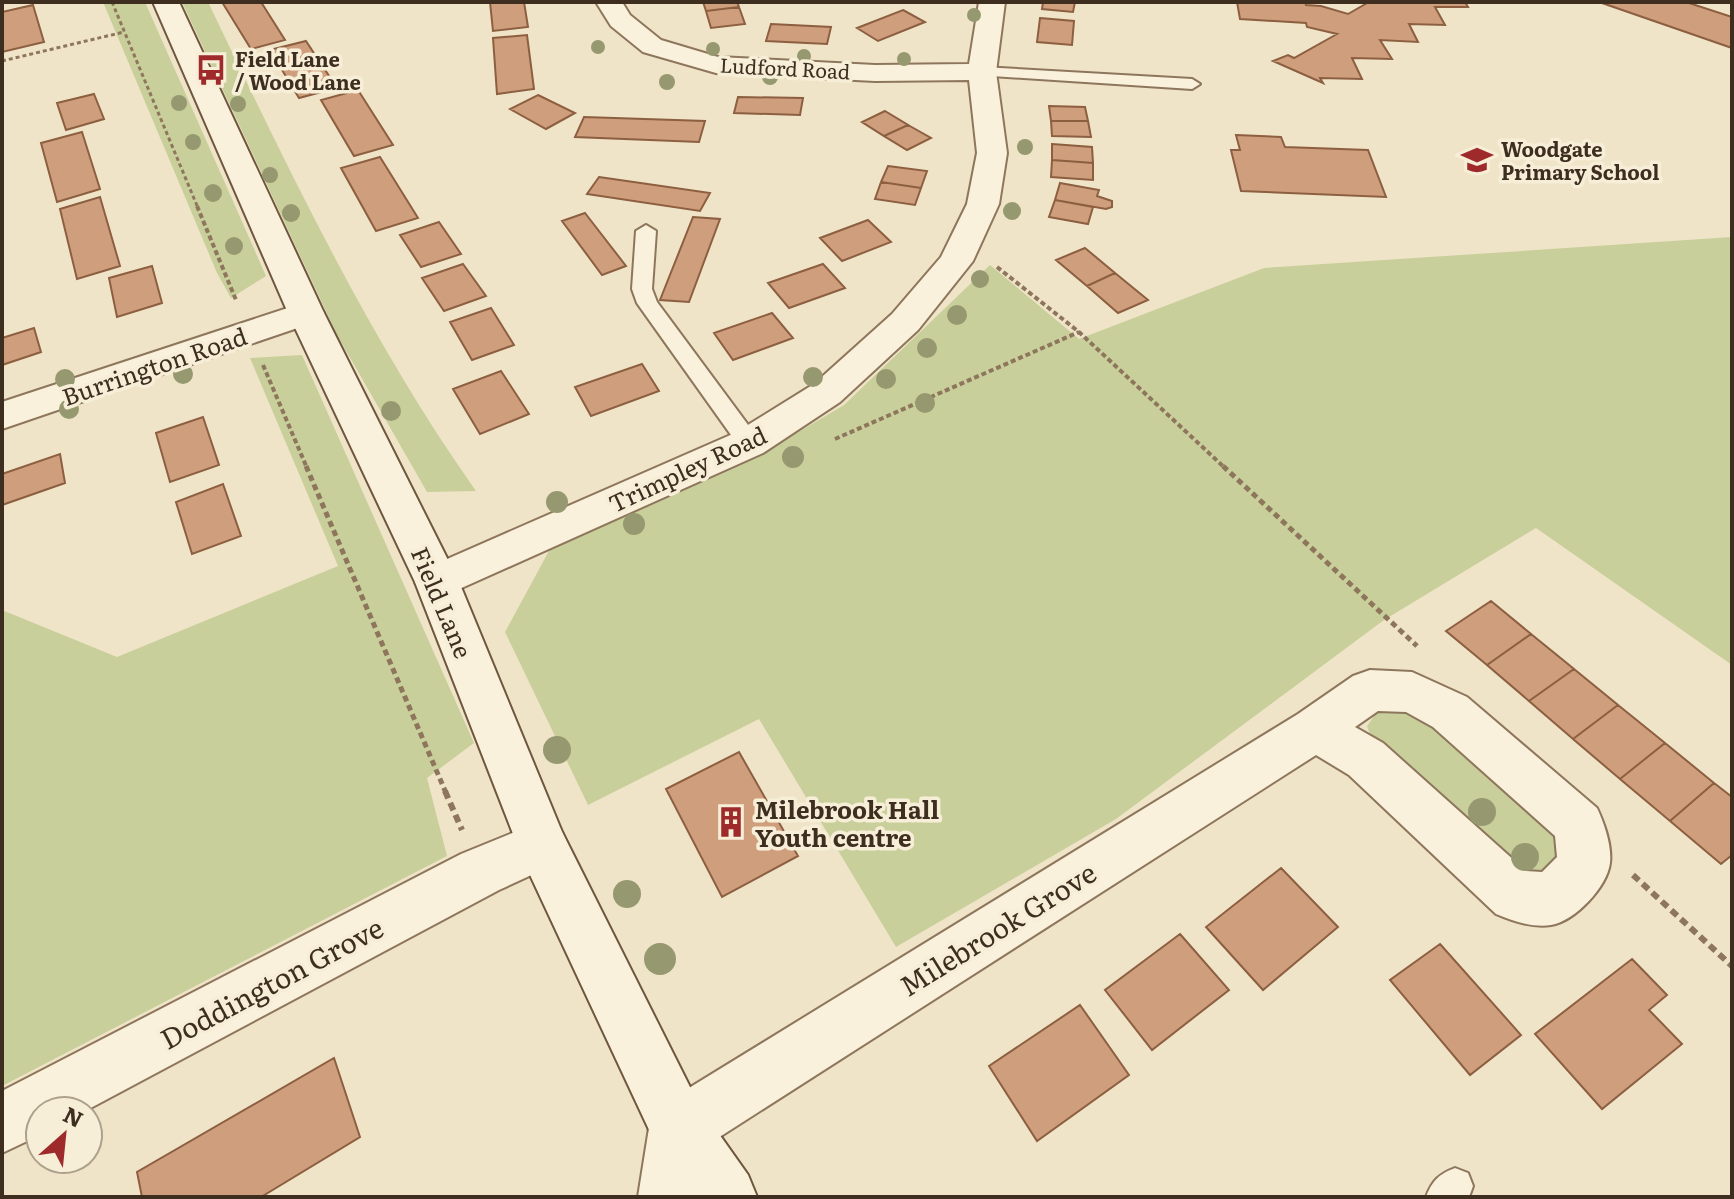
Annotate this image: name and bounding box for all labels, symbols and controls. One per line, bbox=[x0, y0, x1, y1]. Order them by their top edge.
place label: Field Lane / Wood Lane bbox=[235, 43, 361, 96]
street label: Ludford Road bbox=[719, 49, 851, 85]
bus stop icon: Field Lane / Wood Lane bbox=[194, 53, 228, 87]
place label: Woodgate Primary School bbox=[1501, 133, 1659, 186]
school or university icon: Woodgate Primary School bbox=[1460, 143, 1494, 177]
street label: Burrington Road bbox=[57, 317, 251, 413]
street label: Trimpley Road bbox=[602, 416, 772, 520]
street label: Field Lane bbox=[404, 541, 482, 663]
place label: Milebrook Hall Youth centre bbox=[755, 791, 939, 854]
building icon: Milebrook Hall Youth centre bbox=[714, 805, 748, 839]
street label: Milebrook Grove bbox=[890, 851, 1104, 1005]
street label: Doddington Grove bbox=[152, 905, 390, 1059]
north arrow bbox=[24, 1095, 104, 1175]
text: N bbox=[58, 1097, 89, 1135]

